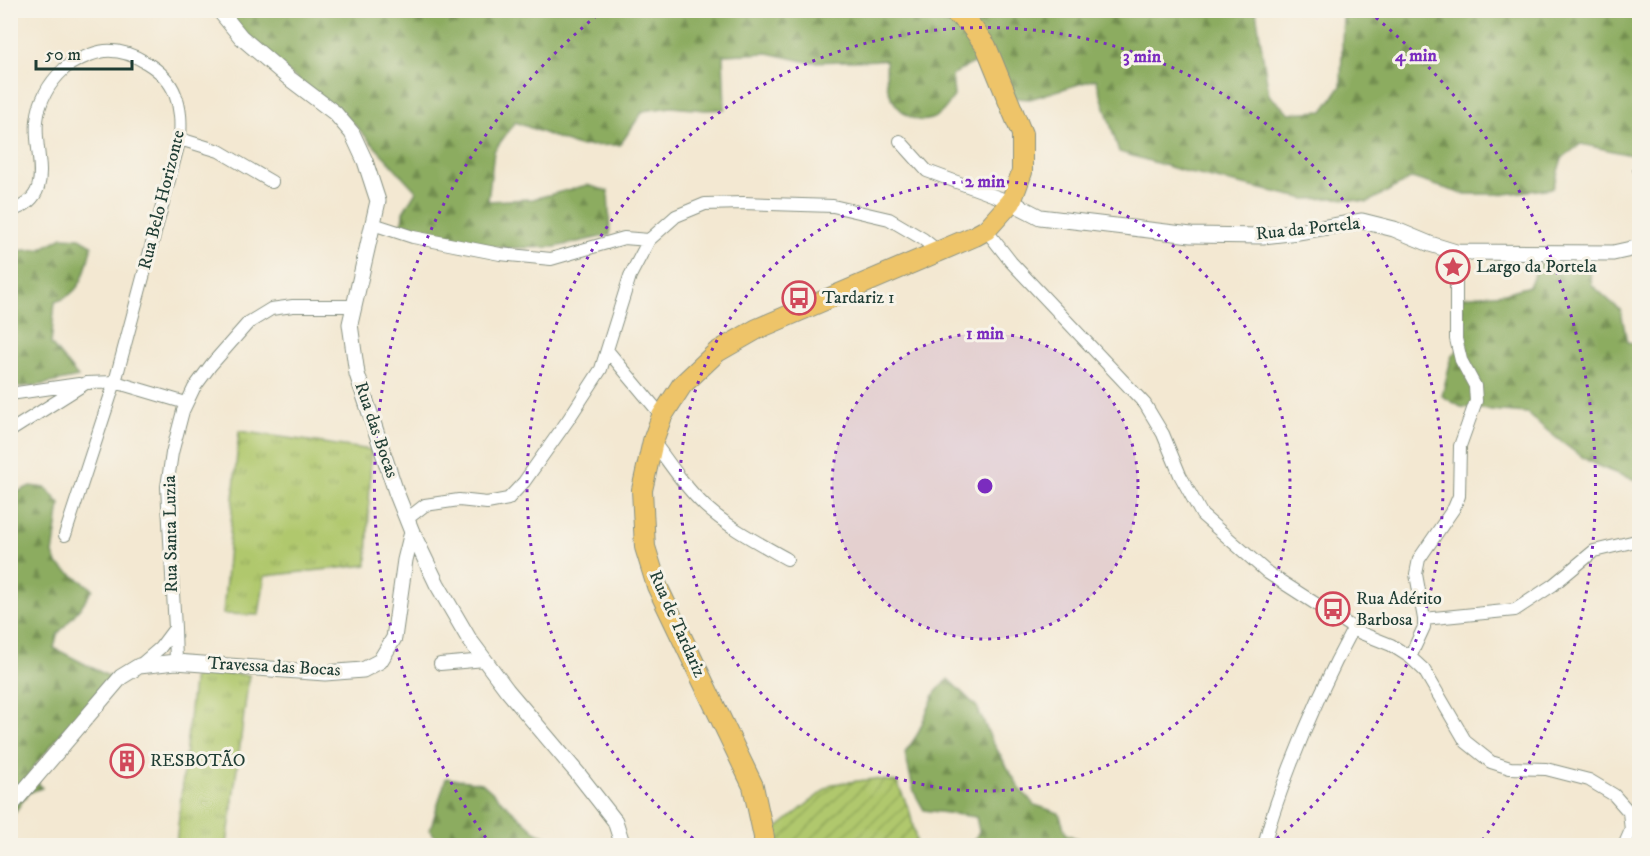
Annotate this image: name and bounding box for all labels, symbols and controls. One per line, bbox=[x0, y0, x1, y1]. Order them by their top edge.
scale bar bbox=[36, 33, 132, 71]
text: 50 m bbox=[45, 44, 81, 66]
text: 4 min bbox=[1394, 45, 1437, 67]
text: 3 min bbox=[1123, 46, 1162, 68]
street label: Rua Belo Horizonte bbox=[134, 128, 190, 272]
text: 2 min bbox=[965, 171, 1006, 193]
street label: Rua da Portela bbox=[1255, 213, 1361, 245]
place icon: Largo da Portela bbox=[1435, 249, 1471, 285]
place label: Largo da Portela bbox=[1476, 256, 1597, 278]
bus stop icon: Tardariz 1 bbox=[781, 280, 817, 316]
place label: Tardariz 1 bbox=[822, 287, 895, 309]
text: 1 min bbox=[966, 323, 1005, 345]
street label: Rua das Bocas bbox=[349, 379, 403, 481]
street label: Rua Santa Luzia bbox=[159, 475, 183, 593]
centre of rings bbox=[975, 476, 995, 496]
street label: Rua de Tardariz bbox=[644, 567, 710, 681]
place label: Rua Adérito Barbosa bbox=[1356, 588, 1442, 631]
bus stop icon: Rua Adérito Barbosa bbox=[1315, 591, 1351, 627]
street label: Travessa das Bocas bbox=[207, 653, 341, 681]
building icon: RESBOTÃO bbox=[109, 743, 145, 779]
place label: RESBOTÃO bbox=[150, 749, 246, 772]

